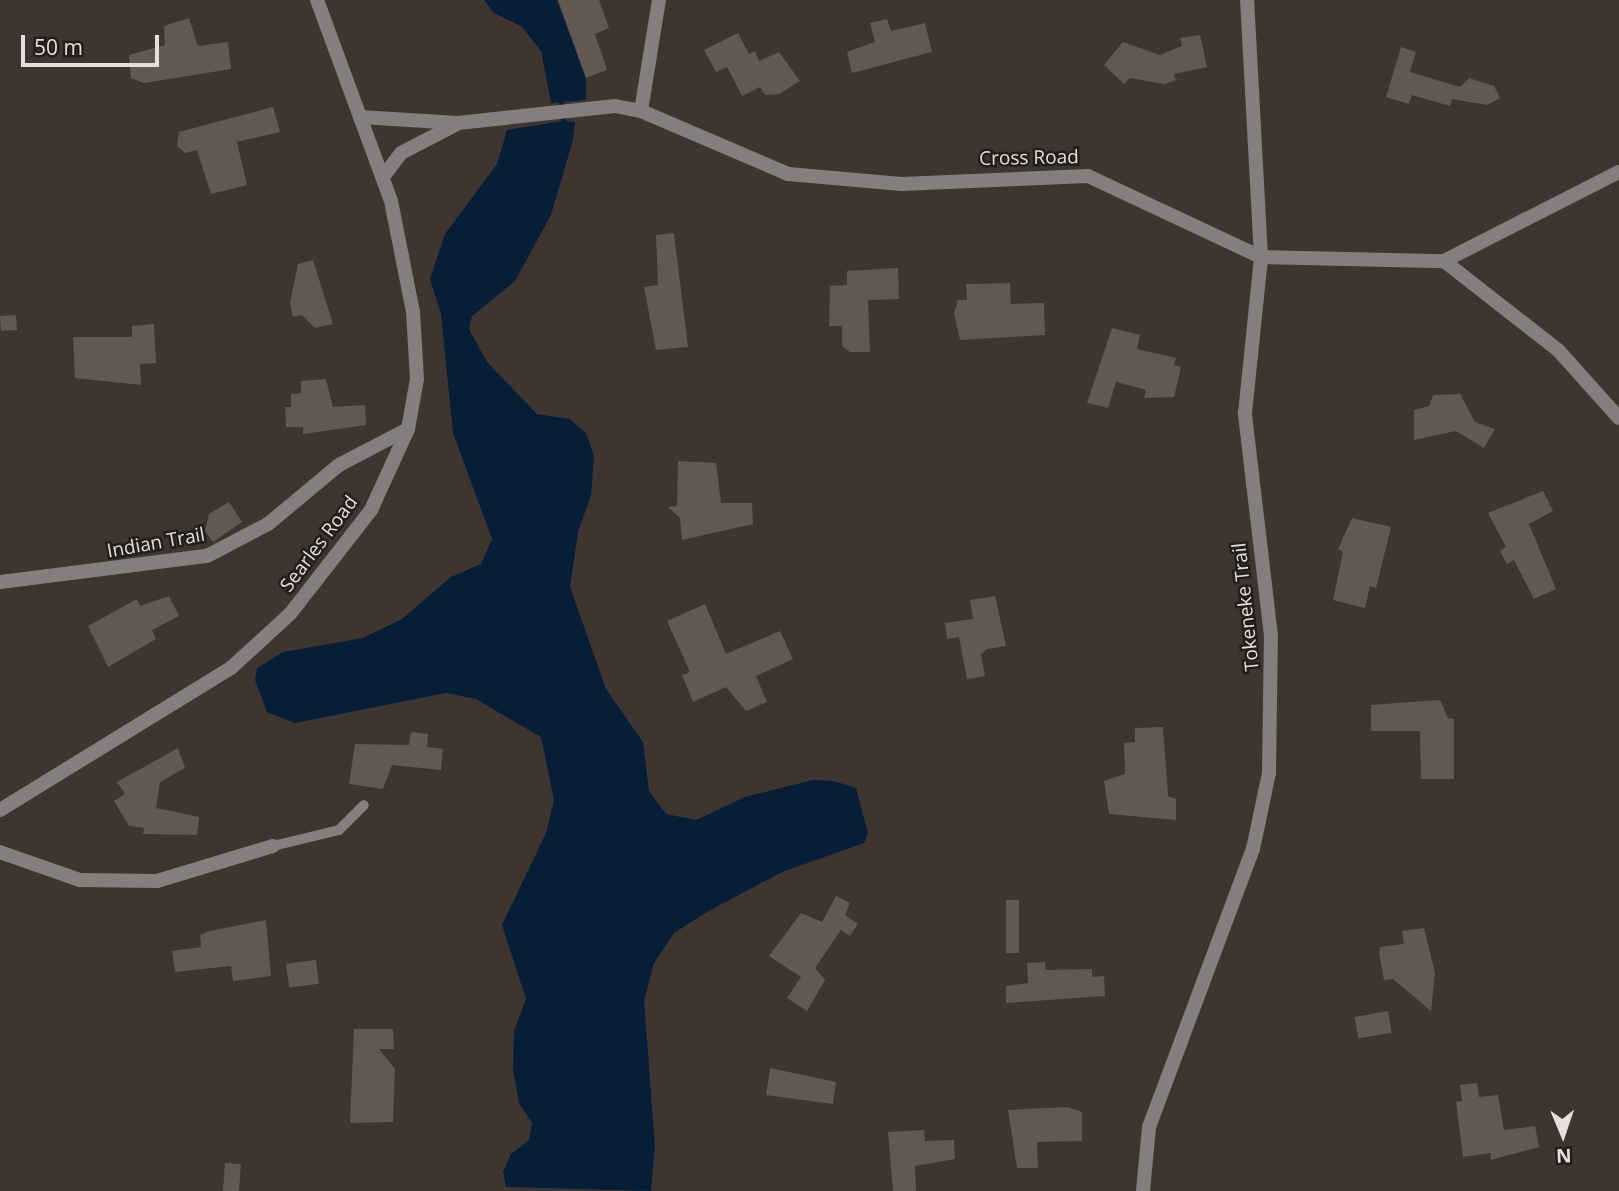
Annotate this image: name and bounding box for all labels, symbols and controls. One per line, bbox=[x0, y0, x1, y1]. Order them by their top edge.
scale bar bbox=[24, 21, 163, 65]
text: 50 m bbox=[34, 33, 83, 61]
street label: Cross Road bbox=[979, 146, 1079, 170]
street label: Searles Road bbox=[276, 492, 362, 596]
street label: Indian Trail bbox=[105, 523, 207, 563]
street label: Tokeneke Trail bbox=[1228, 542, 1264, 672]
north arrow bbox=[1528, 1100, 1598, 1170]
text: N bbox=[1556, 1143, 1572, 1169]

